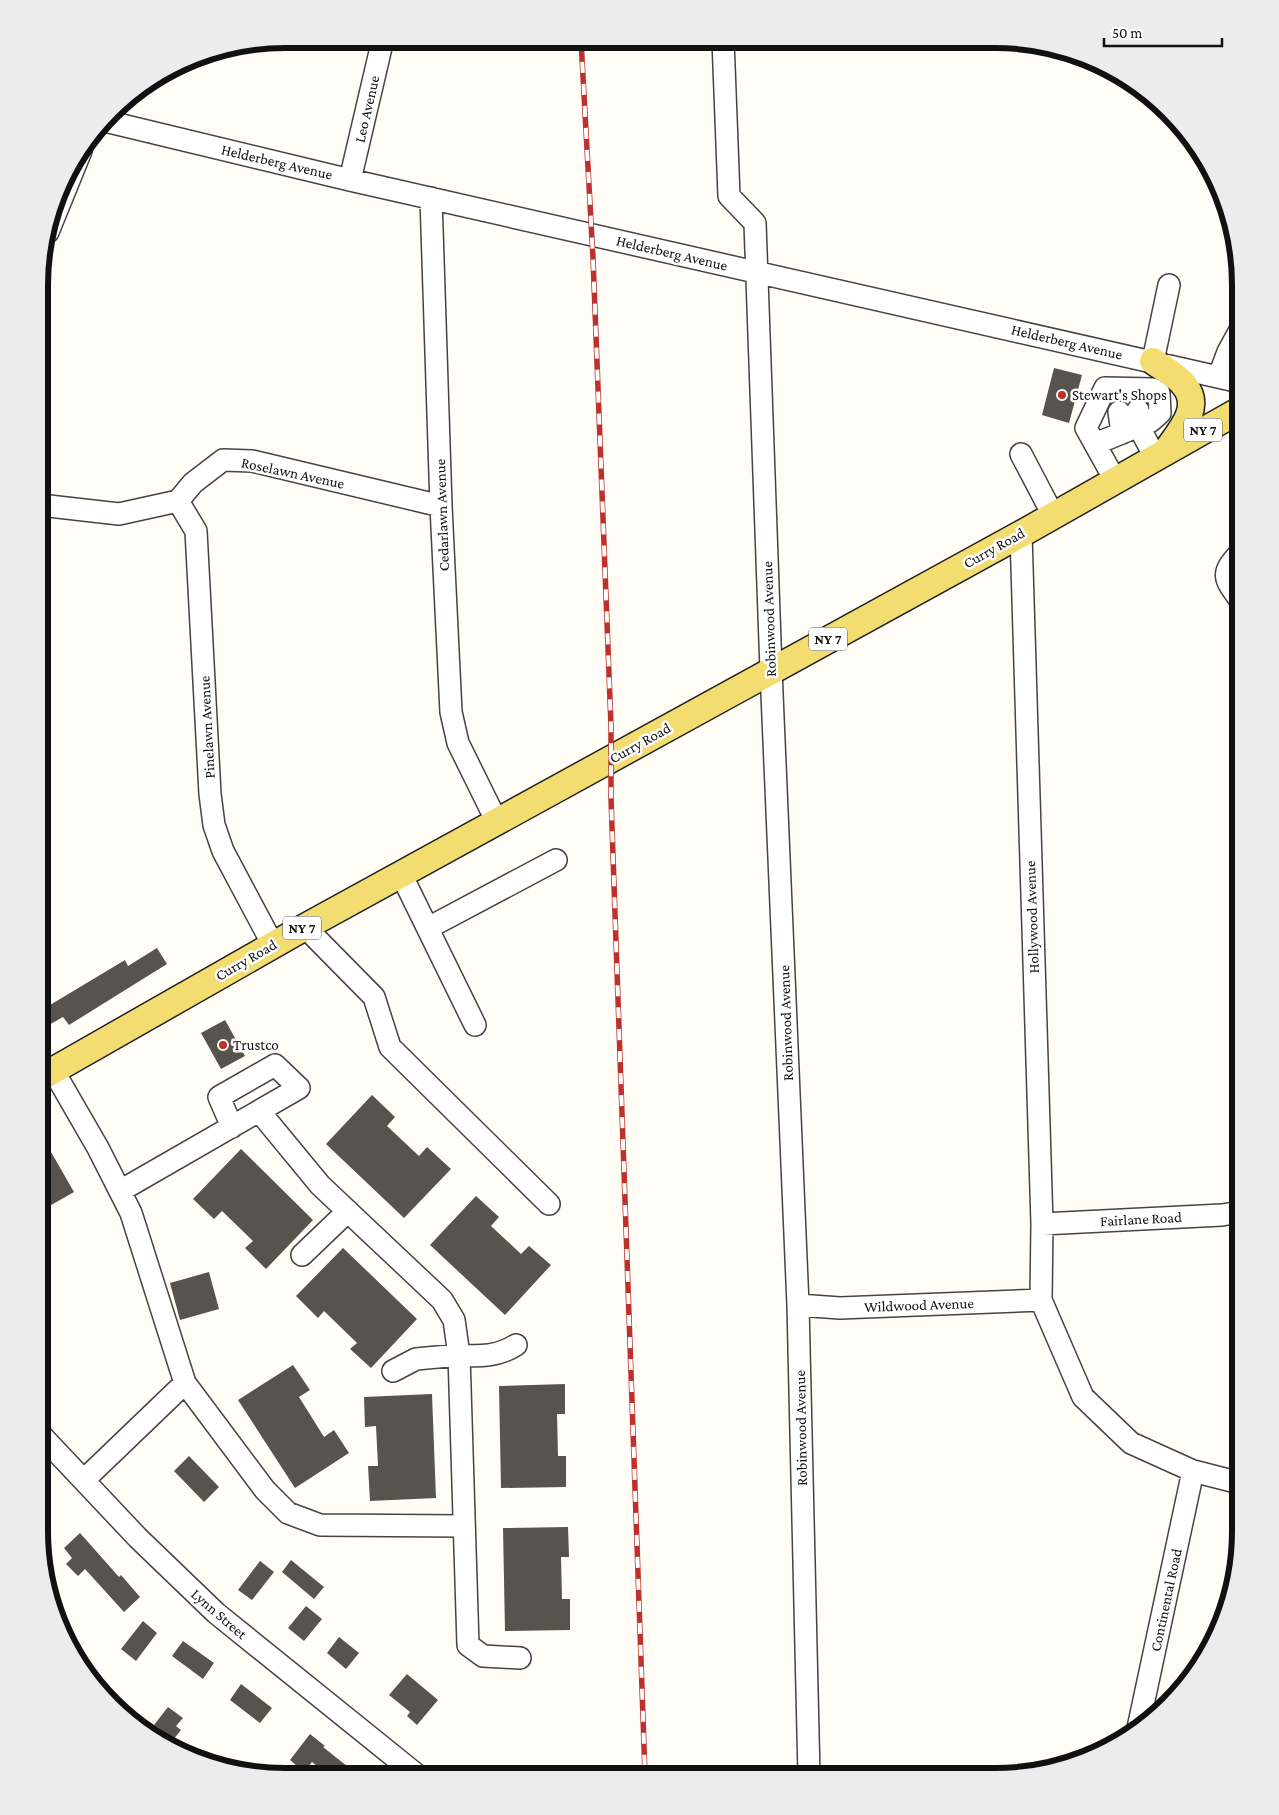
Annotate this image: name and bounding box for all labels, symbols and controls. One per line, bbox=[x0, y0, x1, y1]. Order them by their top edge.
scale bar bbox=[1104, 15, 1222, 47]
text: 50 m bbox=[1112, 25, 1142, 41]
street label: Leo Avenue bbox=[351, 73, 383, 144]
street label: Helderberg Avenue bbox=[220, 141, 335, 184]
street label: Helderberg Avenue bbox=[615, 232, 730, 275]
street label: Helderberg Avenue bbox=[1010, 321, 1125, 364]
place label: Stewart's Shops bbox=[1072, 387, 1167, 404]
marker: Stewart's Shops bbox=[1056, 389, 1068, 401]
road number: NY 7 bbox=[1184, 418, 1222, 442]
street label: Roselawn Avenue bbox=[240, 454, 346, 492]
street label: Cedarlawn Avenue bbox=[432, 458, 452, 571]
street label: Curry Road bbox=[961, 525, 1028, 572]
street label: Robinwood Avenue bbox=[759, 560, 779, 677]
road number: NY 7 bbox=[809, 628, 847, 650]
street label: Pinelawn Avenue bbox=[196, 675, 218, 779]
street label: Curry Road bbox=[607, 720, 674, 767]
street label: Hollywood Avenue bbox=[1022, 860, 1043, 974]
road number: NY 7 bbox=[283, 916, 321, 940]
street label: Curry Road bbox=[213, 936, 280, 985]
street label: Robinwood Avenue bbox=[776, 964, 796, 1081]
place label: Trustco bbox=[233, 1037, 279, 1053]
marker: Trustco bbox=[217, 1039, 229, 1051]
street label: Fairlane Road bbox=[1100, 1209, 1182, 1229]
street label: Wildwood Avenue bbox=[864, 1295, 975, 1315]
street label: Robinwood Avenue bbox=[792, 1370, 810, 1486]
street label: Continental Road bbox=[1147, 1547, 1185, 1653]
street label: Lynn Street bbox=[187, 1586, 251, 1644]

